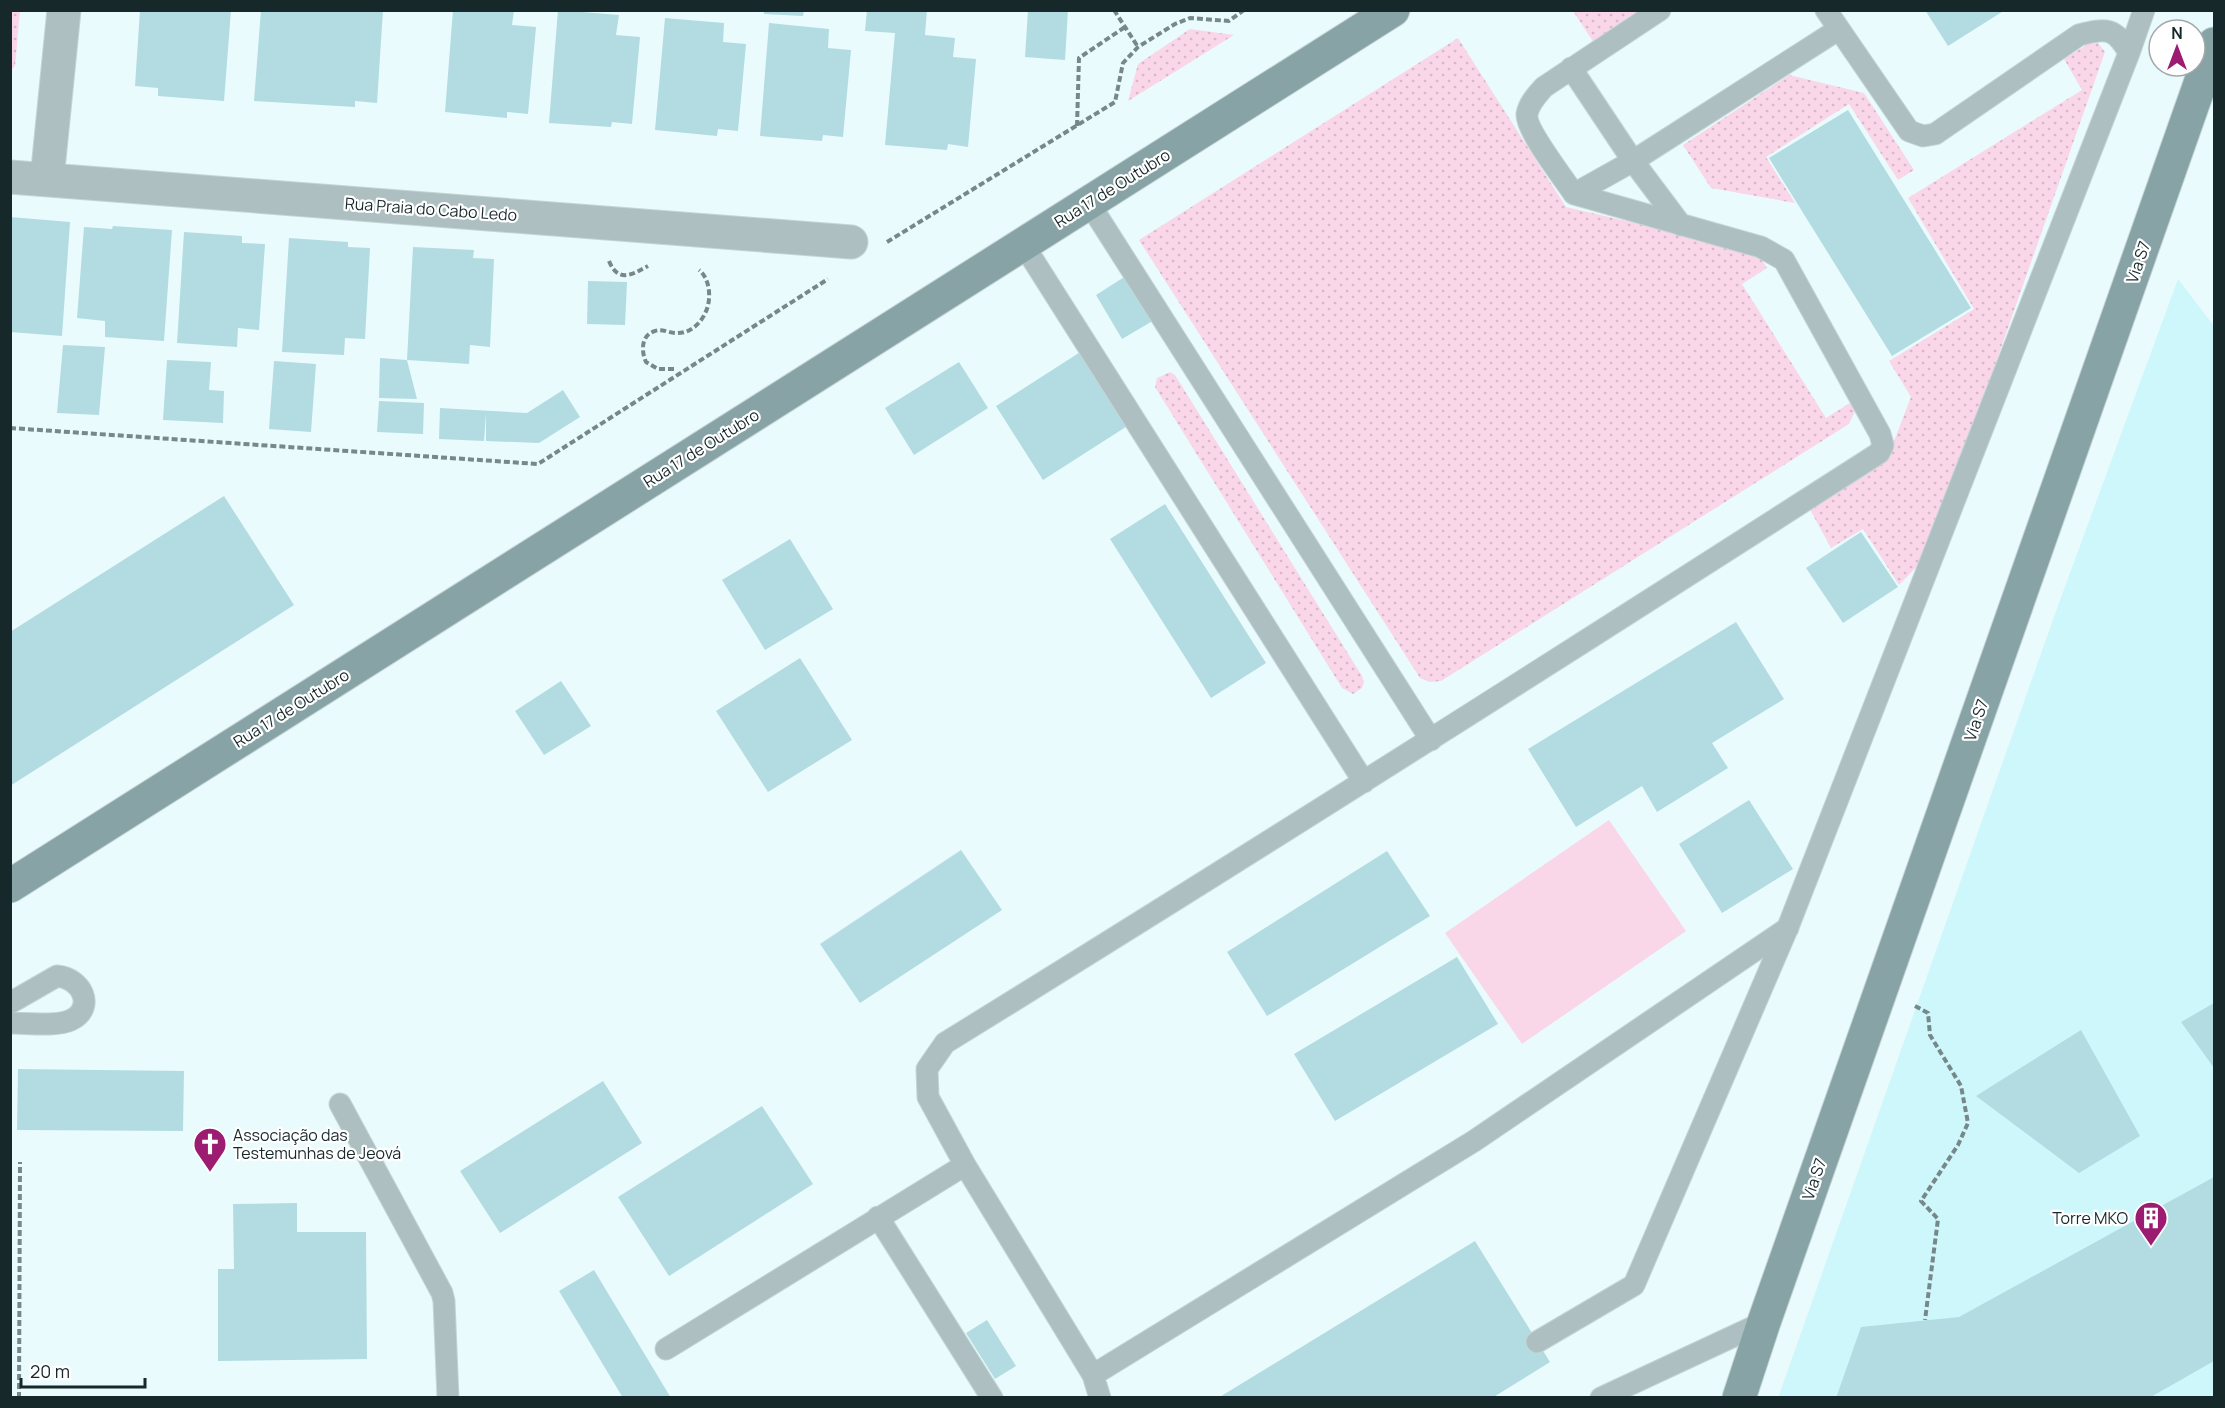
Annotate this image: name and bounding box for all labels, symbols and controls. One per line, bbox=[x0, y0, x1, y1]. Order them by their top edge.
north arrow bbox=[2147, 18, 2207, 78]
text: N bbox=[2171, 22, 2183, 44]
street label: Rua 17 de Outubro bbox=[1050, 144, 1174, 232]
street label: Rua Praia do Cabo Ledo bbox=[344, 192, 518, 226]
street label: Via S7 bbox=[2121, 238, 2155, 286]
street label: Rua 17 de Outubro bbox=[639, 404, 763, 492]
street label: Rua 17 de Outubro bbox=[229, 664, 353, 752]
street label: Via S7 bbox=[1959, 696, 1993, 744]
place label: Associação das Testemunhas de Jeová bbox=[233, 1124, 401, 1164]
church icon: Associação das Testemunhas de Jeová bbox=[192, 1126, 228, 1173]
street label: Via S7 bbox=[1797, 1155, 1831, 1203]
building icon: Torre MKO bbox=[2133, 1200, 2169, 1247]
place label: Torre MKO bbox=[2052, 1207, 2128, 1229]
scale bar bbox=[21, 1351, 146, 1389]
text: 20 m bbox=[30, 1359, 70, 1383]

